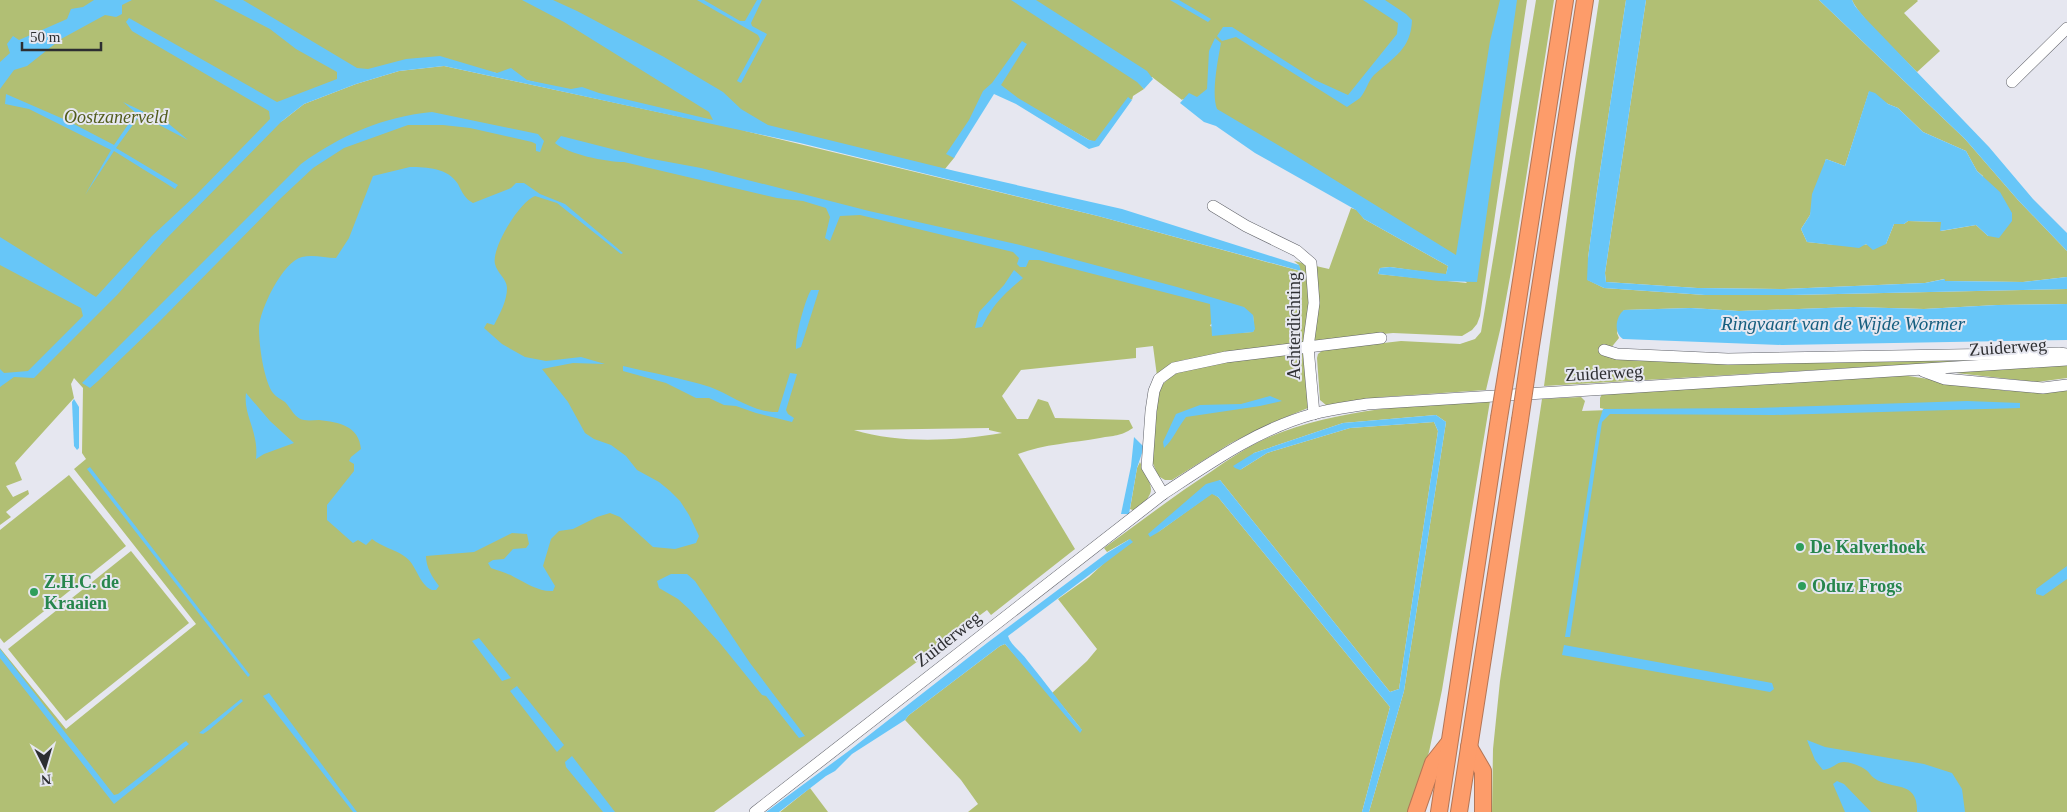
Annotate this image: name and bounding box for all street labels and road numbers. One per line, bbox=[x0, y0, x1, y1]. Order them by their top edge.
street label: Achterdichting bbox=[1284, 272, 1304, 380]
street label: Zuiderweg bbox=[1968, 334, 2048, 360]
street label: Zuiderweg bbox=[1565, 361, 1643, 385]
street label: Zuiderweg bbox=[911, 607, 985, 671]

